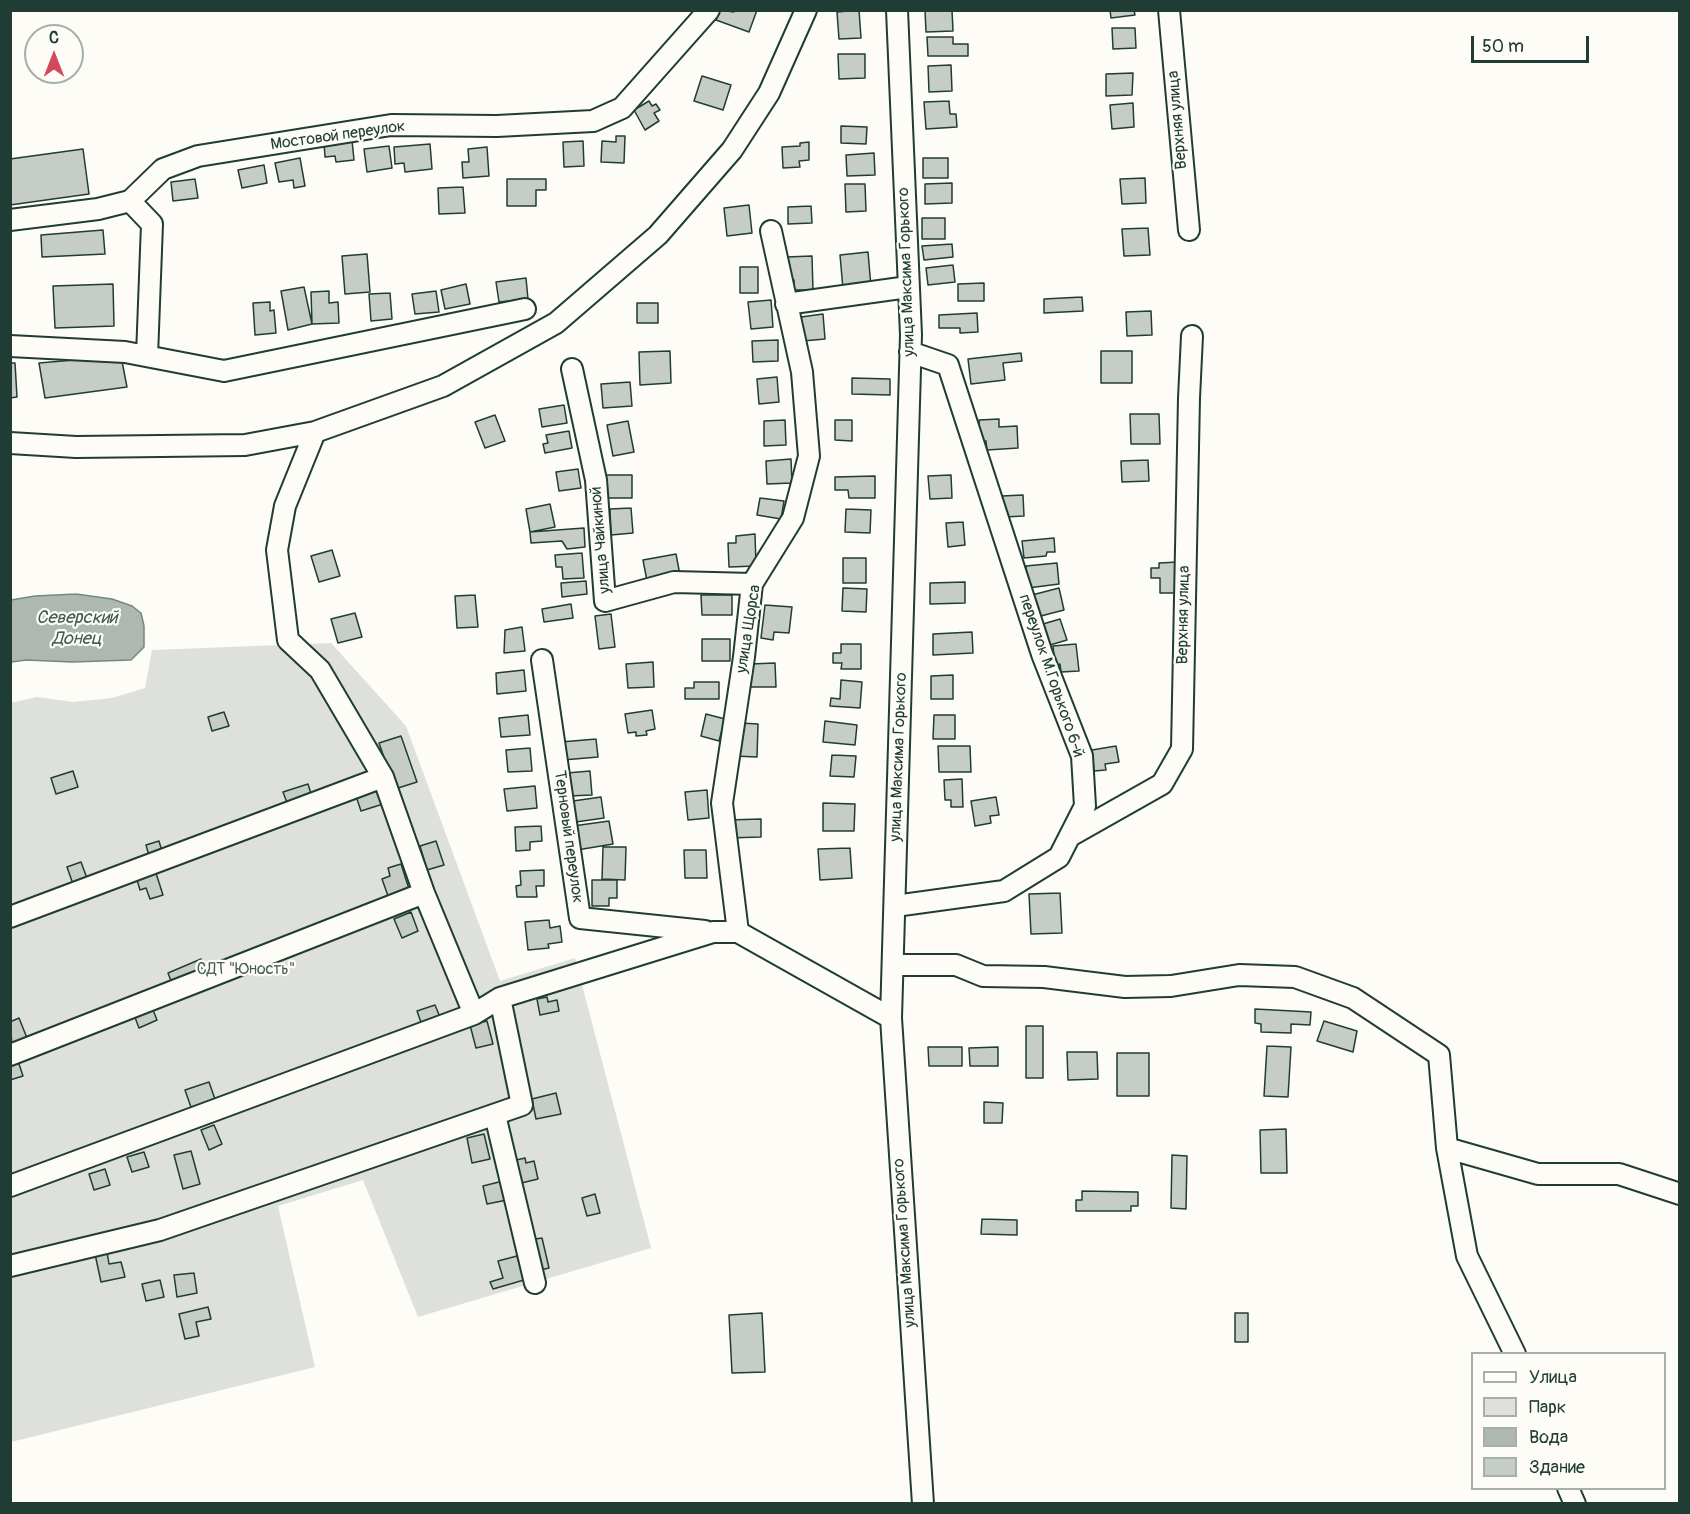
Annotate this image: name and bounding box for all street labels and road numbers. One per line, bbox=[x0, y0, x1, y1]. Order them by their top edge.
street label: Верхняя улица bbox=[1164, 70, 1192, 170]
street label: Мостовой переулок bbox=[269, 117, 407, 155]
street label: улица Максима Горького bbox=[894, 187, 920, 357]
street label: улица Чайкиной bbox=[587, 486, 615, 594]
street label: Верхняя улица bbox=[1174, 565, 1194, 665]
street label: улица Щорса bbox=[733, 583, 765, 675]
street label: переулок М.Горького 6-й bbox=[1014, 592, 1088, 760]
street label: улица Максима Горького bbox=[886, 672, 912, 842]
street label: Терновый переулок bbox=[549, 769, 587, 905]
street label: улица Максима Горького bbox=[890, 1158, 920, 1328]

